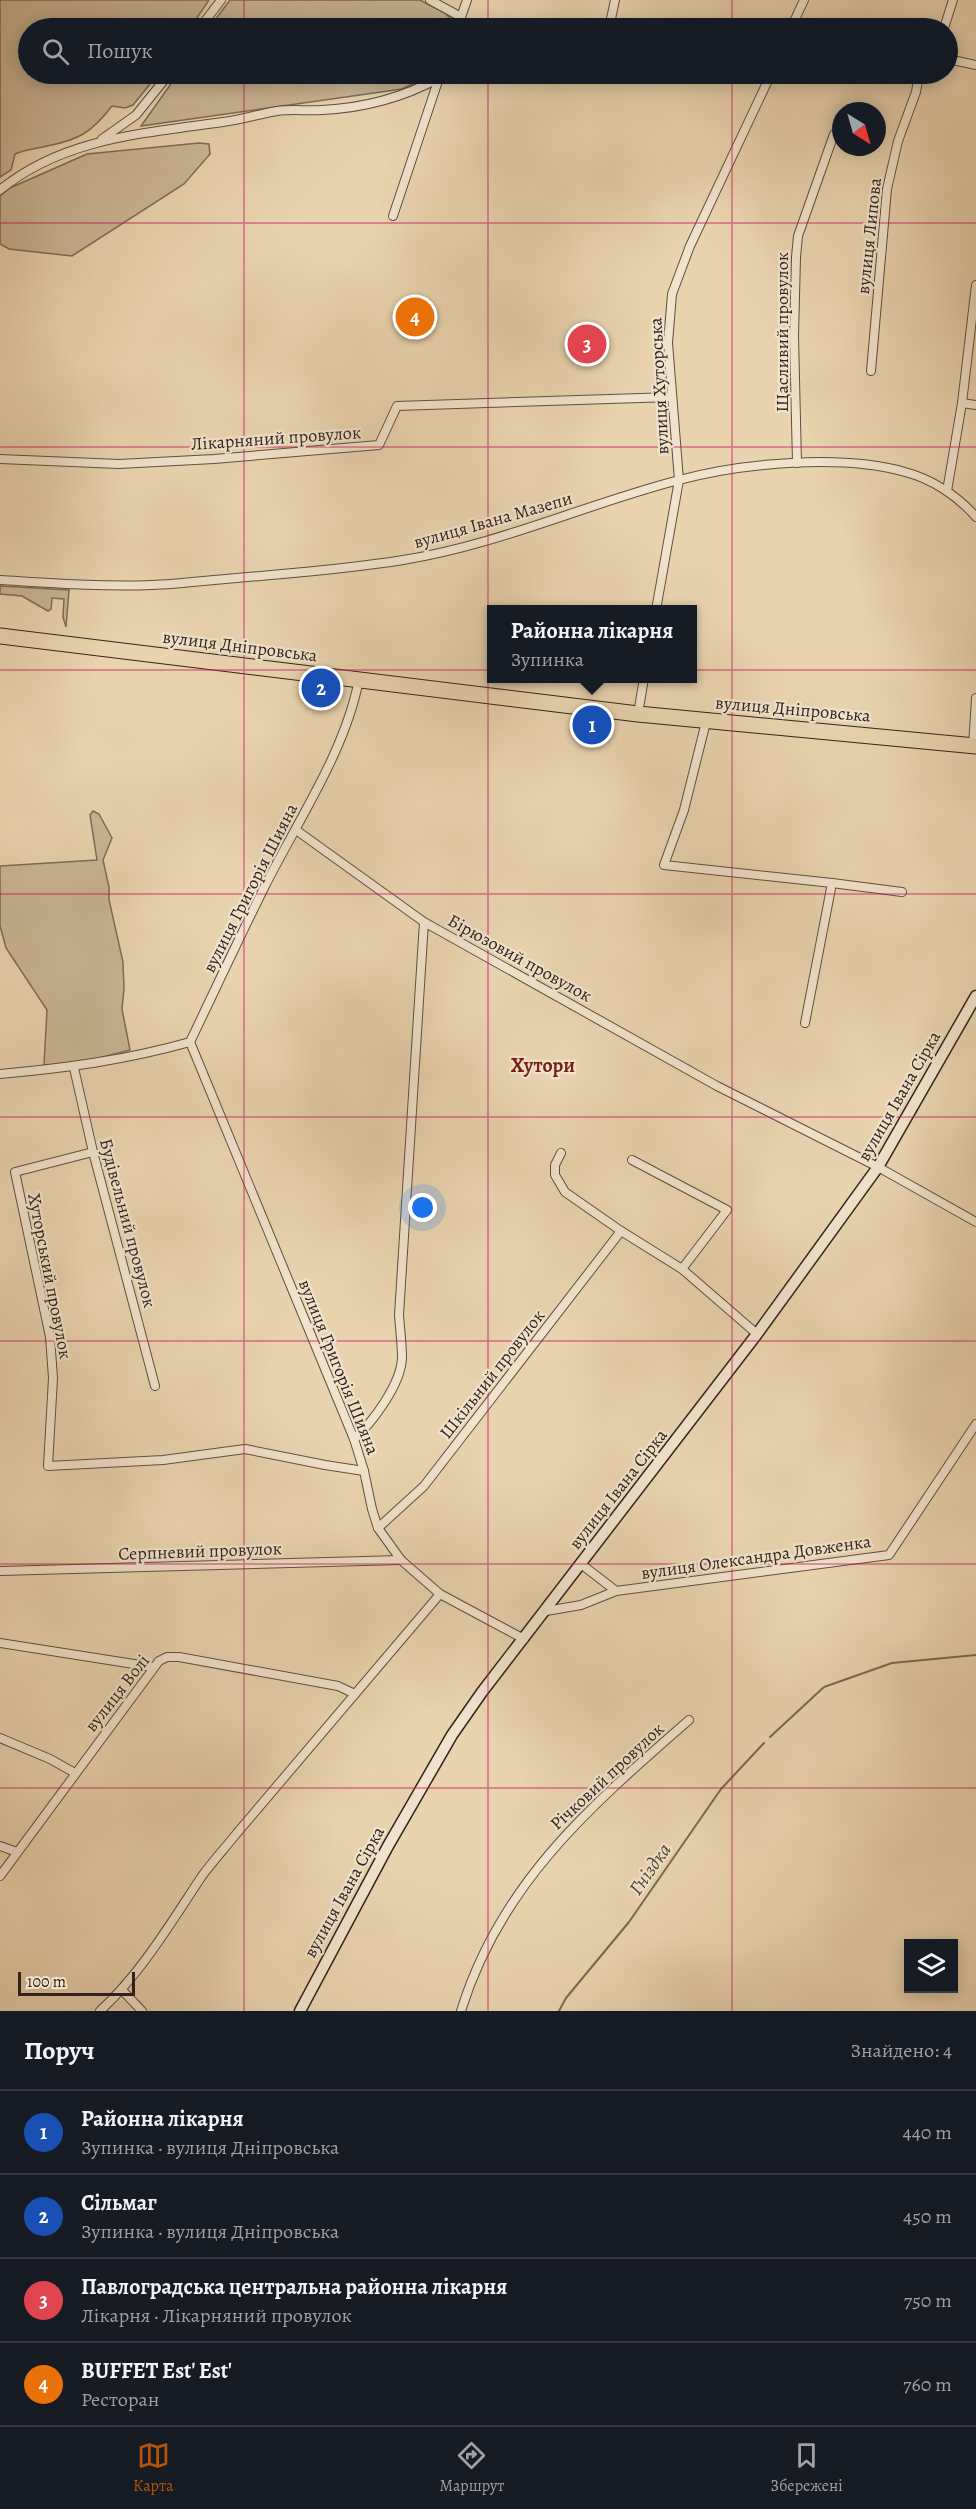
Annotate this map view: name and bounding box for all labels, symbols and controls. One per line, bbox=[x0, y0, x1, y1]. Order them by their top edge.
search box bbox=[18, 18, 958, 84]
icon: search bbox=[39, 35, 72, 68]
text: Пошук bbox=[87, 36, 153, 66]
north arrow bbox=[832, 102, 886, 156]
street label: вулиця Липова bbox=[851, 176, 887, 295]
street label: Щасливий провулок bbox=[770, 252, 794, 412]
pin: 4 bbox=[396, 294, 434, 340]
street label: вулиця Хуторська bbox=[643, 316, 675, 455]
pin: 3 bbox=[568, 322, 606, 366]
street label: Лікарняний провулок bbox=[190, 420, 362, 456]
street label: вулиця Івана Мазепи bbox=[411, 486, 575, 554]
popup bbox=[487, 605, 697, 683]
text: Районна лікарня bbox=[511, 616, 673, 646]
street label: вулиця Дніпровська bbox=[161, 625, 319, 667]
text: Зупинка bbox=[511, 646, 584, 673]
pin: 2 bbox=[302, 666, 340, 710]
street label: вулиця Дніпровська bbox=[714, 690, 872, 728]
pin: 1 bbox=[572, 702, 612, 748]
street label: вулиця Григорія Шияна bbox=[197, 799, 303, 977]
street label: Бірюзовий провулок bbox=[444, 908, 596, 1008]
street label: вулиця Івана Сірка bbox=[852, 1026, 946, 1166]
district label: Хутори bbox=[511, 1052, 575, 1079]
street label: Будівельний провулок bbox=[94, 1136, 162, 1310]
street label: Хуторський провулок bbox=[22, 1191, 78, 1361]
your location bbox=[408, 1193, 437, 1222]
street label: вулиця Григорія Шияна bbox=[293, 1276, 385, 1459]
street label: Шкільний провулок bbox=[434, 1304, 550, 1444]
street label: вулиця Івана Сірка bbox=[563, 1423, 673, 1554]
street label: вулиця Олександра Довженка bbox=[639, 1529, 873, 1585]
street label: Серпневий провулок bbox=[118, 1536, 282, 1566]
street label: вулиця Волі bbox=[79, 1649, 155, 1737]
street label: Річковий провулок bbox=[545, 1717, 669, 1835]
street label: вулиця Івана Сірка bbox=[298, 1821, 390, 1962]
water label: Гніздка bbox=[622, 1838, 678, 1900]
map controls bbox=[904, 1939, 958, 1993]
button: layers bbox=[904, 1939, 958, 1993]
scale bar bbox=[18, 1969, 135, 1996]
text: 100 m bbox=[27, 1971, 66, 1993]
text: Поруч bbox=[24, 2033, 95, 2068]
text: Знайдено: 4 bbox=[851, 2037, 952, 2064]
text: Районна лікарня bbox=[81, 2104, 244, 2134]
text: 1 bbox=[40, 2119, 47, 2146]
text: 440 m bbox=[903, 2119, 952, 2146]
text: Зупинка · вулиця Дніпровська bbox=[81, 2134, 339, 2161]
text: Сільмаг bbox=[81, 2188, 157, 2218]
text: 2 bbox=[39, 2203, 48, 2230]
text: 450 m bbox=[903, 2203, 952, 2230]
text: Зупинка · вулиця Дніпровська bbox=[81, 2218, 339, 2245]
text: Павлоградська центральна районна лікарня bbox=[81, 2272, 507, 2302]
text: 3 bbox=[39, 2287, 48, 2314]
text: 750 m bbox=[904, 2287, 952, 2314]
text: Лікарня · Лікарняний провулок bbox=[81, 2302, 352, 2329]
text: BUFFET Est' Est' bbox=[81, 2356, 232, 2386]
text: 4 bbox=[39, 2371, 48, 2398]
text: 760 m bbox=[903, 2371, 952, 2398]
text: Ресторан bbox=[81, 2386, 159, 2413]
tab: Карта bbox=[133, 2439, 173, 2497]
tab: Маршрут bbox=[440, 2439, 504, 2497]
tab: Збережені bbox=[771, 2439, 843, 2497]

